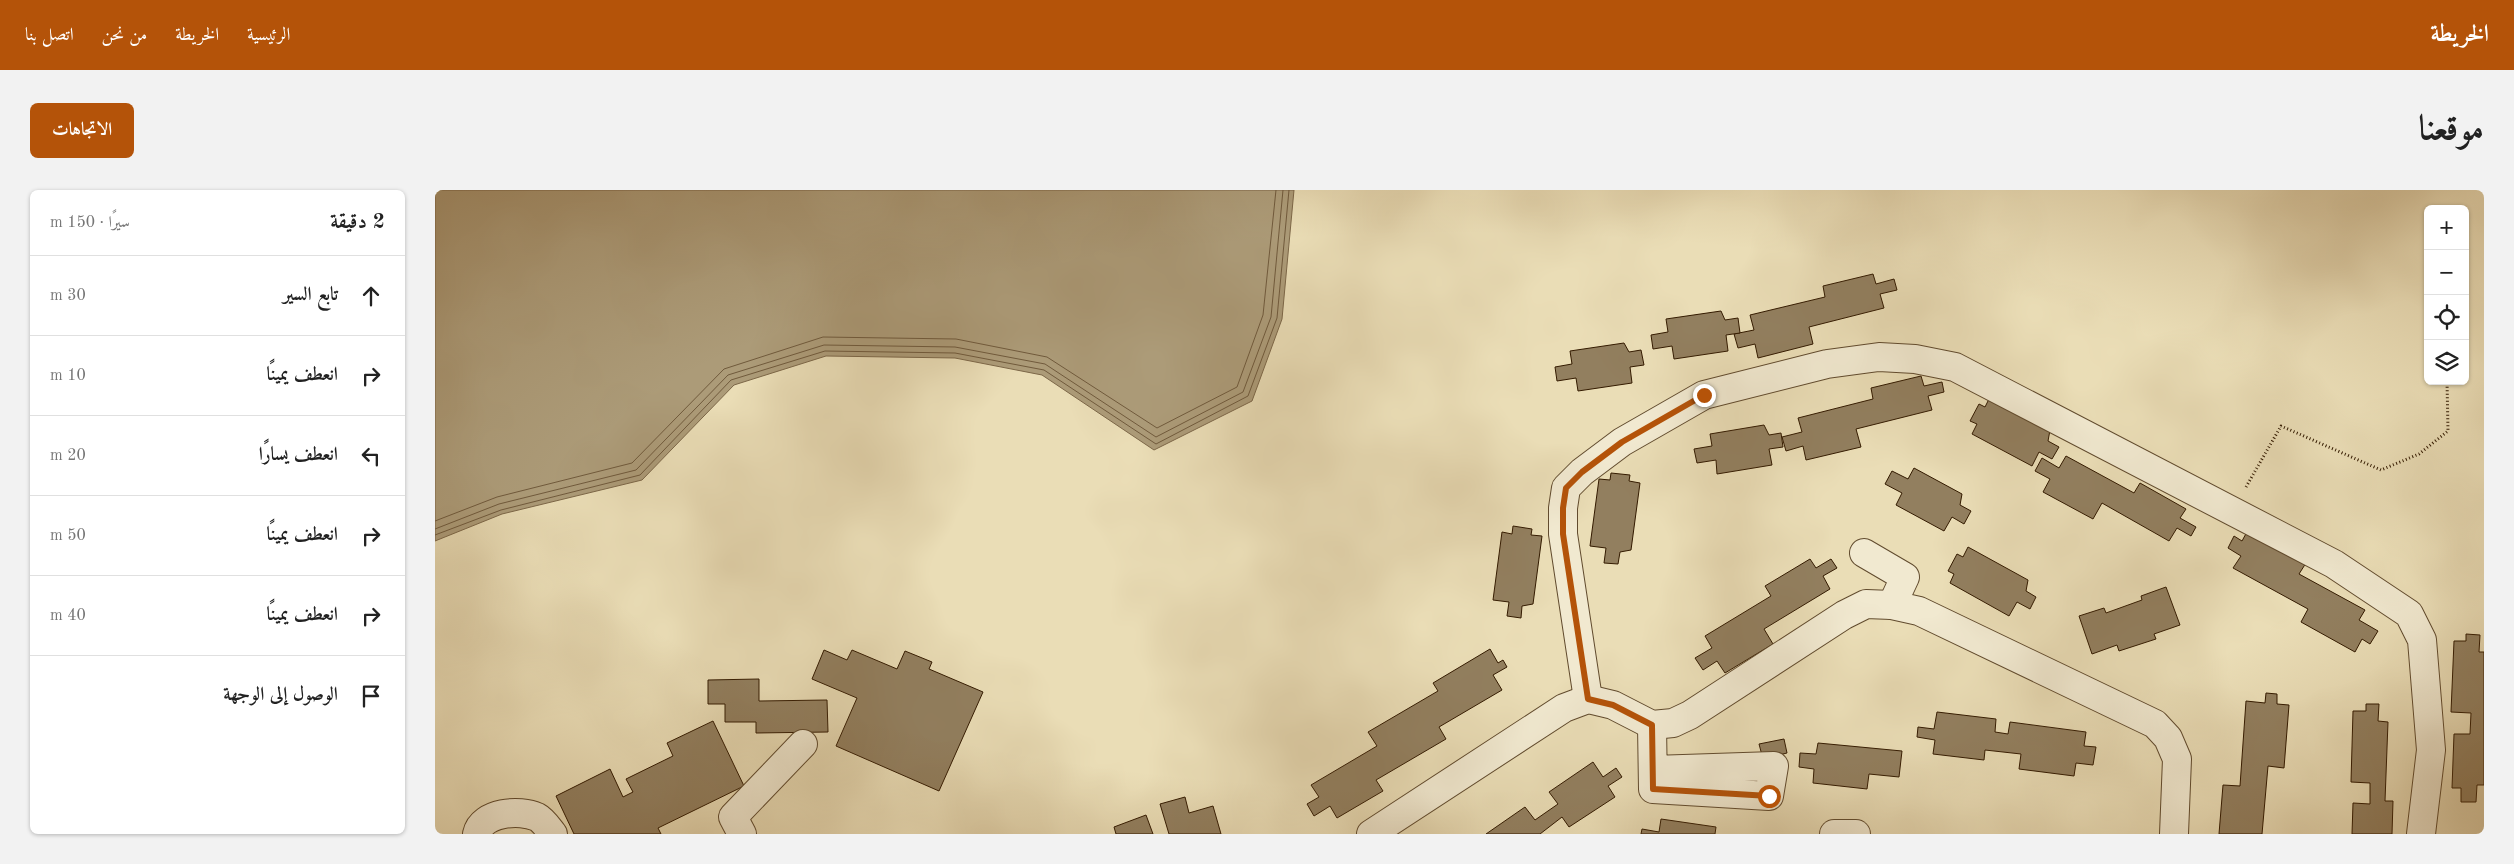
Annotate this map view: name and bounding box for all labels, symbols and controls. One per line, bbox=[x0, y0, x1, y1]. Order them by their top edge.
text: الخريطة bbox=[2431, 23, 2489, 47]
text: اتصل بنا bbox=[25, 26, 74, 44]
text: من نحن bbox=[102, 26, 147, 44]
text: الخريطة bbox=[175, 26, 219, 44]
text: الرئيسية bbox=[247, 26, 290, 44]
button: الاتجاهات bbox=[30, 103, 134, 158]
text: موقعنا bbox=[2419, 112, 2484, 147]
map controls bbox=[2424, 205, 2469, 385]
button: + bbox=[2424, 205, 2469, 250]
text: 2 دقيقة bbox=[330, 212, 385, 233]
text: سيرًا · 150 m bbox=[50, 215, 130, 231]
button: − bbox=[2424, 250, 2469, 295]
icon: ahead bbox=[357, 282, 385, 310]
text: تابع السير bbox=[283, 286, 338, 305]
text: 30 m bbox=[50, 288, 86, 304]
button: locate bbox=[2424, 295, 2469, 340]
button: layers bbox=[2424, 340, 2469, 385]
icon: right bbox=[357, 362, 385, 390]
text: انعطف يمينًا bbox=[266, 366, 338, 385]
text: 10 m bbox=[50, 368, 86, 384]
route end bbox=[1693, 384, 1716, 407]
icon: left bbox=[357, 442, 385, 470]
text: انعطف يسارًا bbox=[259, 446, 338, 465]
text: 20 m bbox=[50, 448, 86, 464]
icon: right bbox=[357, 522, 385, 550]
text: انعطف يمينًا bbox=[266, 526, 338, 545]
text: 50 m bbox=[50, 528, 86, 544]
icon: right bbox=[357, 602, 385, 630]
text: انعطف يمينًا bbox=[266, 606, 338, 625]
text: 40 m bbox=[50, 608, 86, 624]
icon: arrive bbox=[357, 682, 385, 710]
text: الوصول إلى الوجهة bbox=[223, 686, 338, 705]
route start bbox=[1758, 785, 1781, 808]

